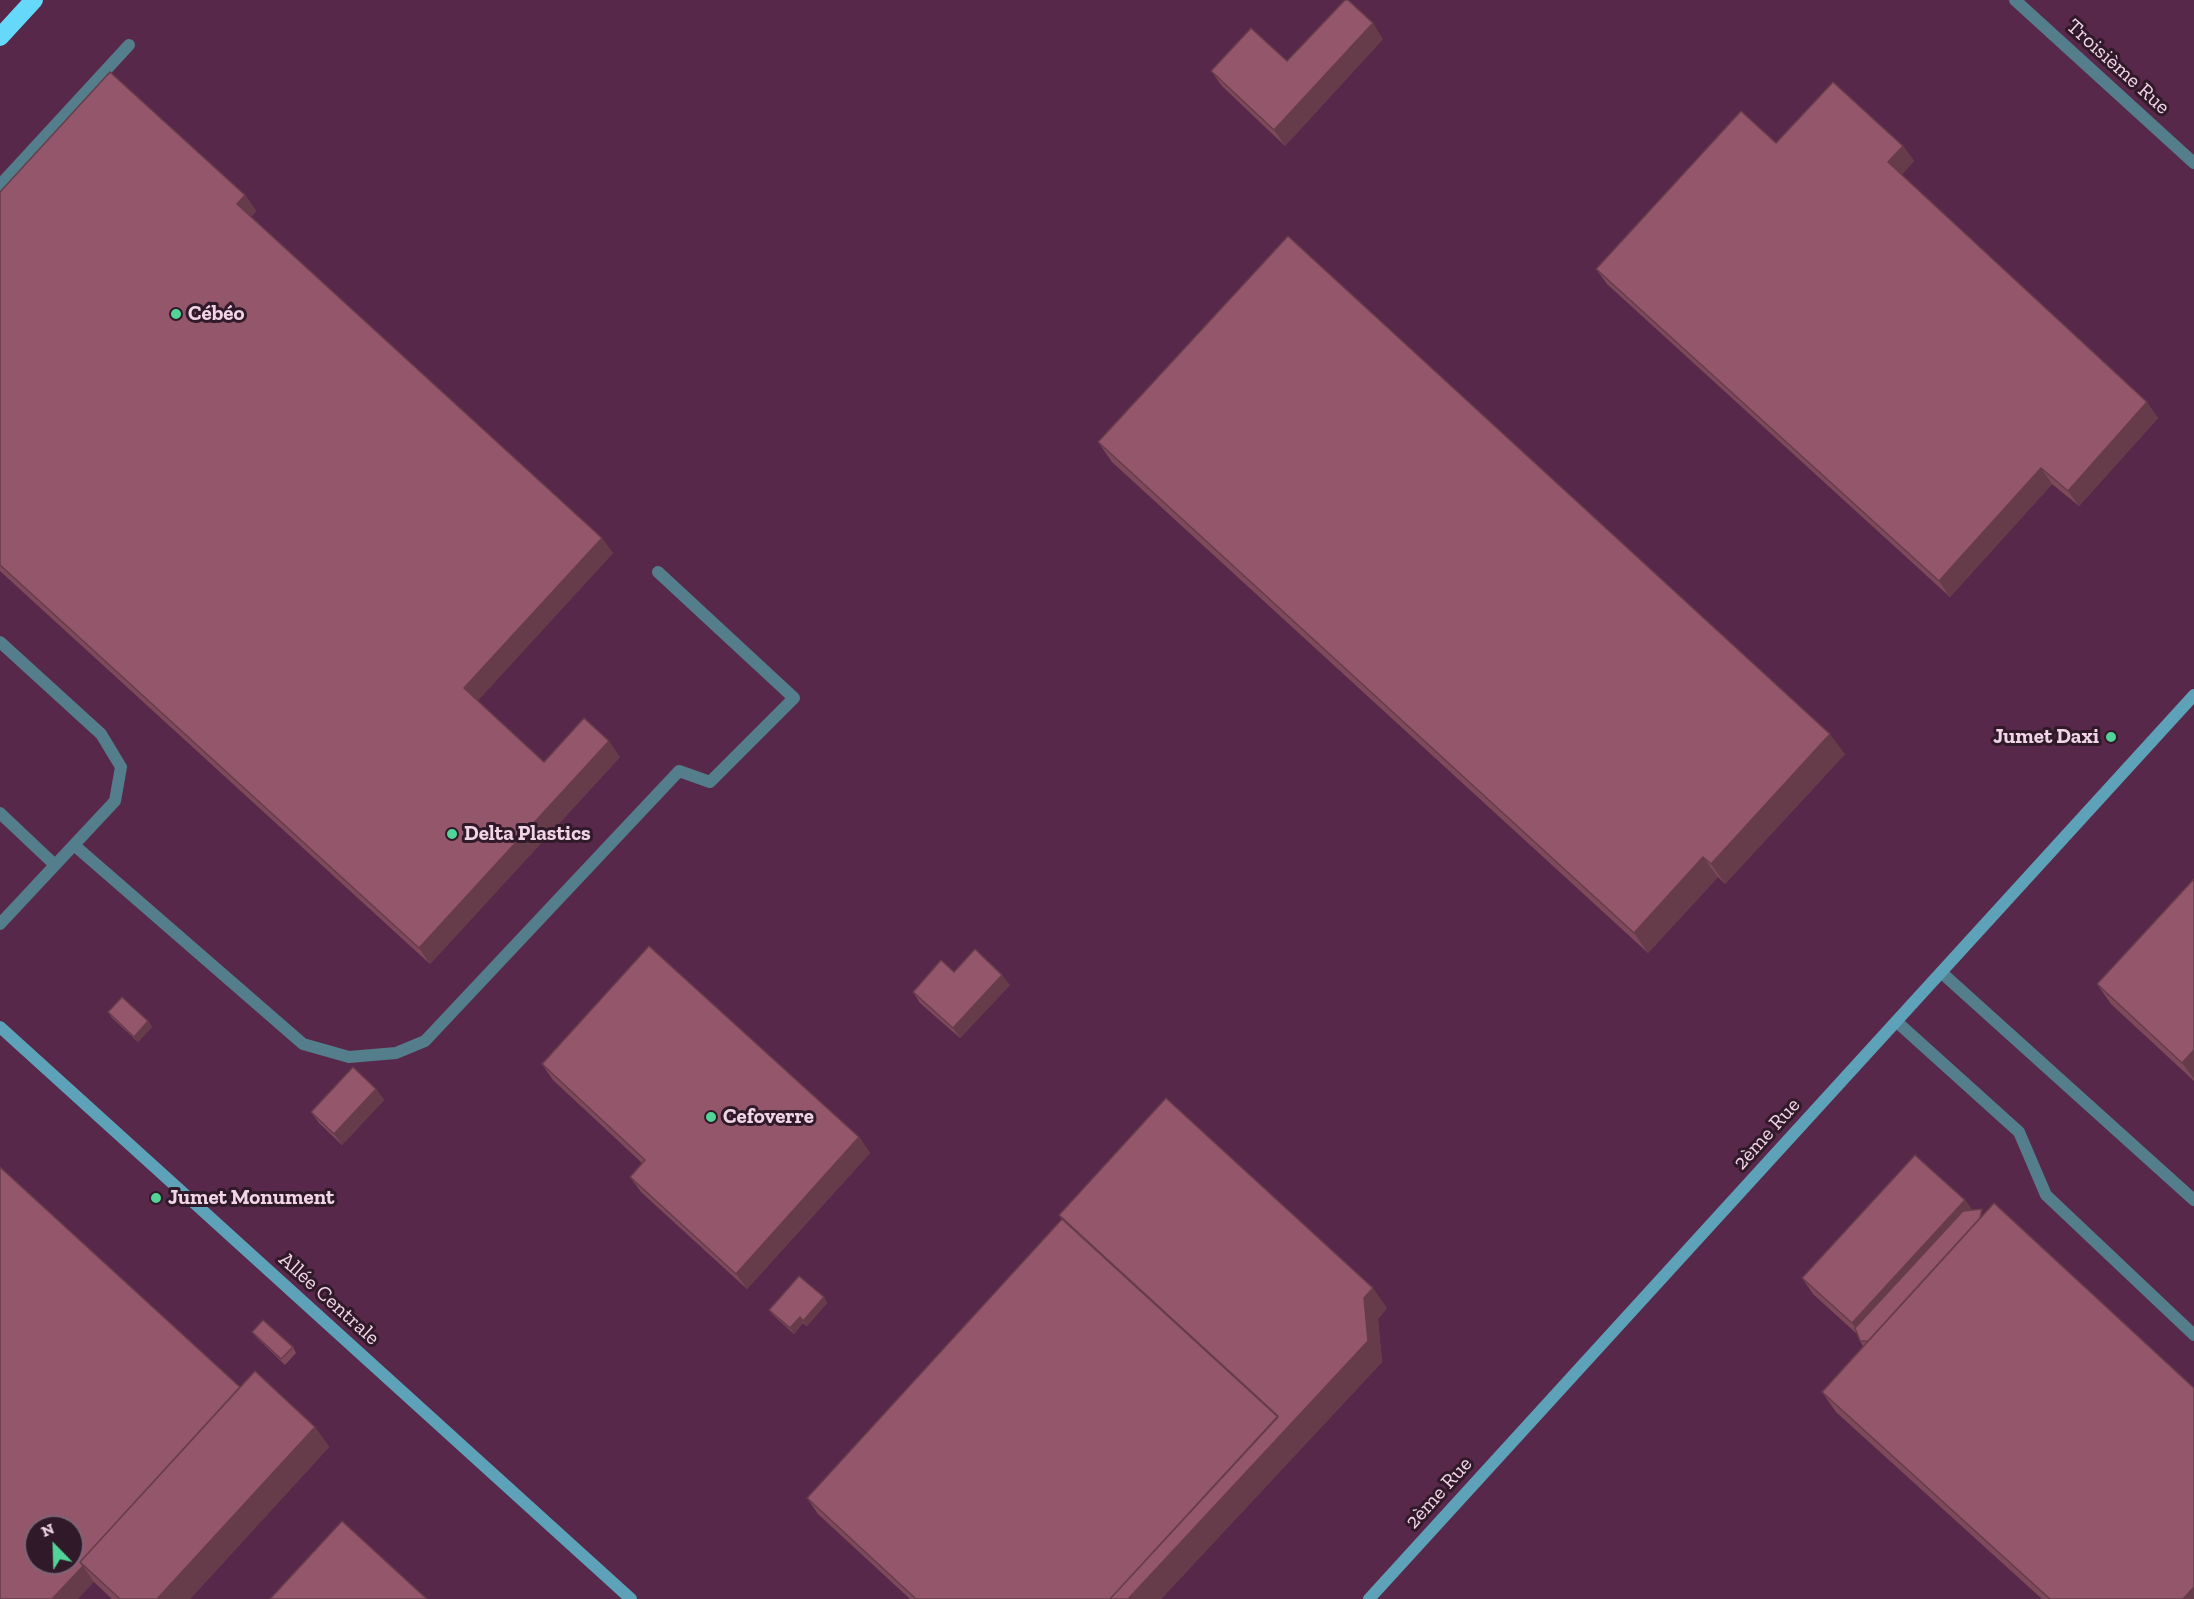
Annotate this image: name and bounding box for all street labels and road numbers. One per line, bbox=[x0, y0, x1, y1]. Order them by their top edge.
street label: Troisième Rue bbox=[2061, 14, 2175, 120]
street label: 2ème Rue bbox=[1728, 1093, 1806, 1175]
street label: Allée Centrale bbox=[273, 1247, 385, 1351]
street label: 2ème Rue bbox=[1400, 1452, 1478, 1534]

